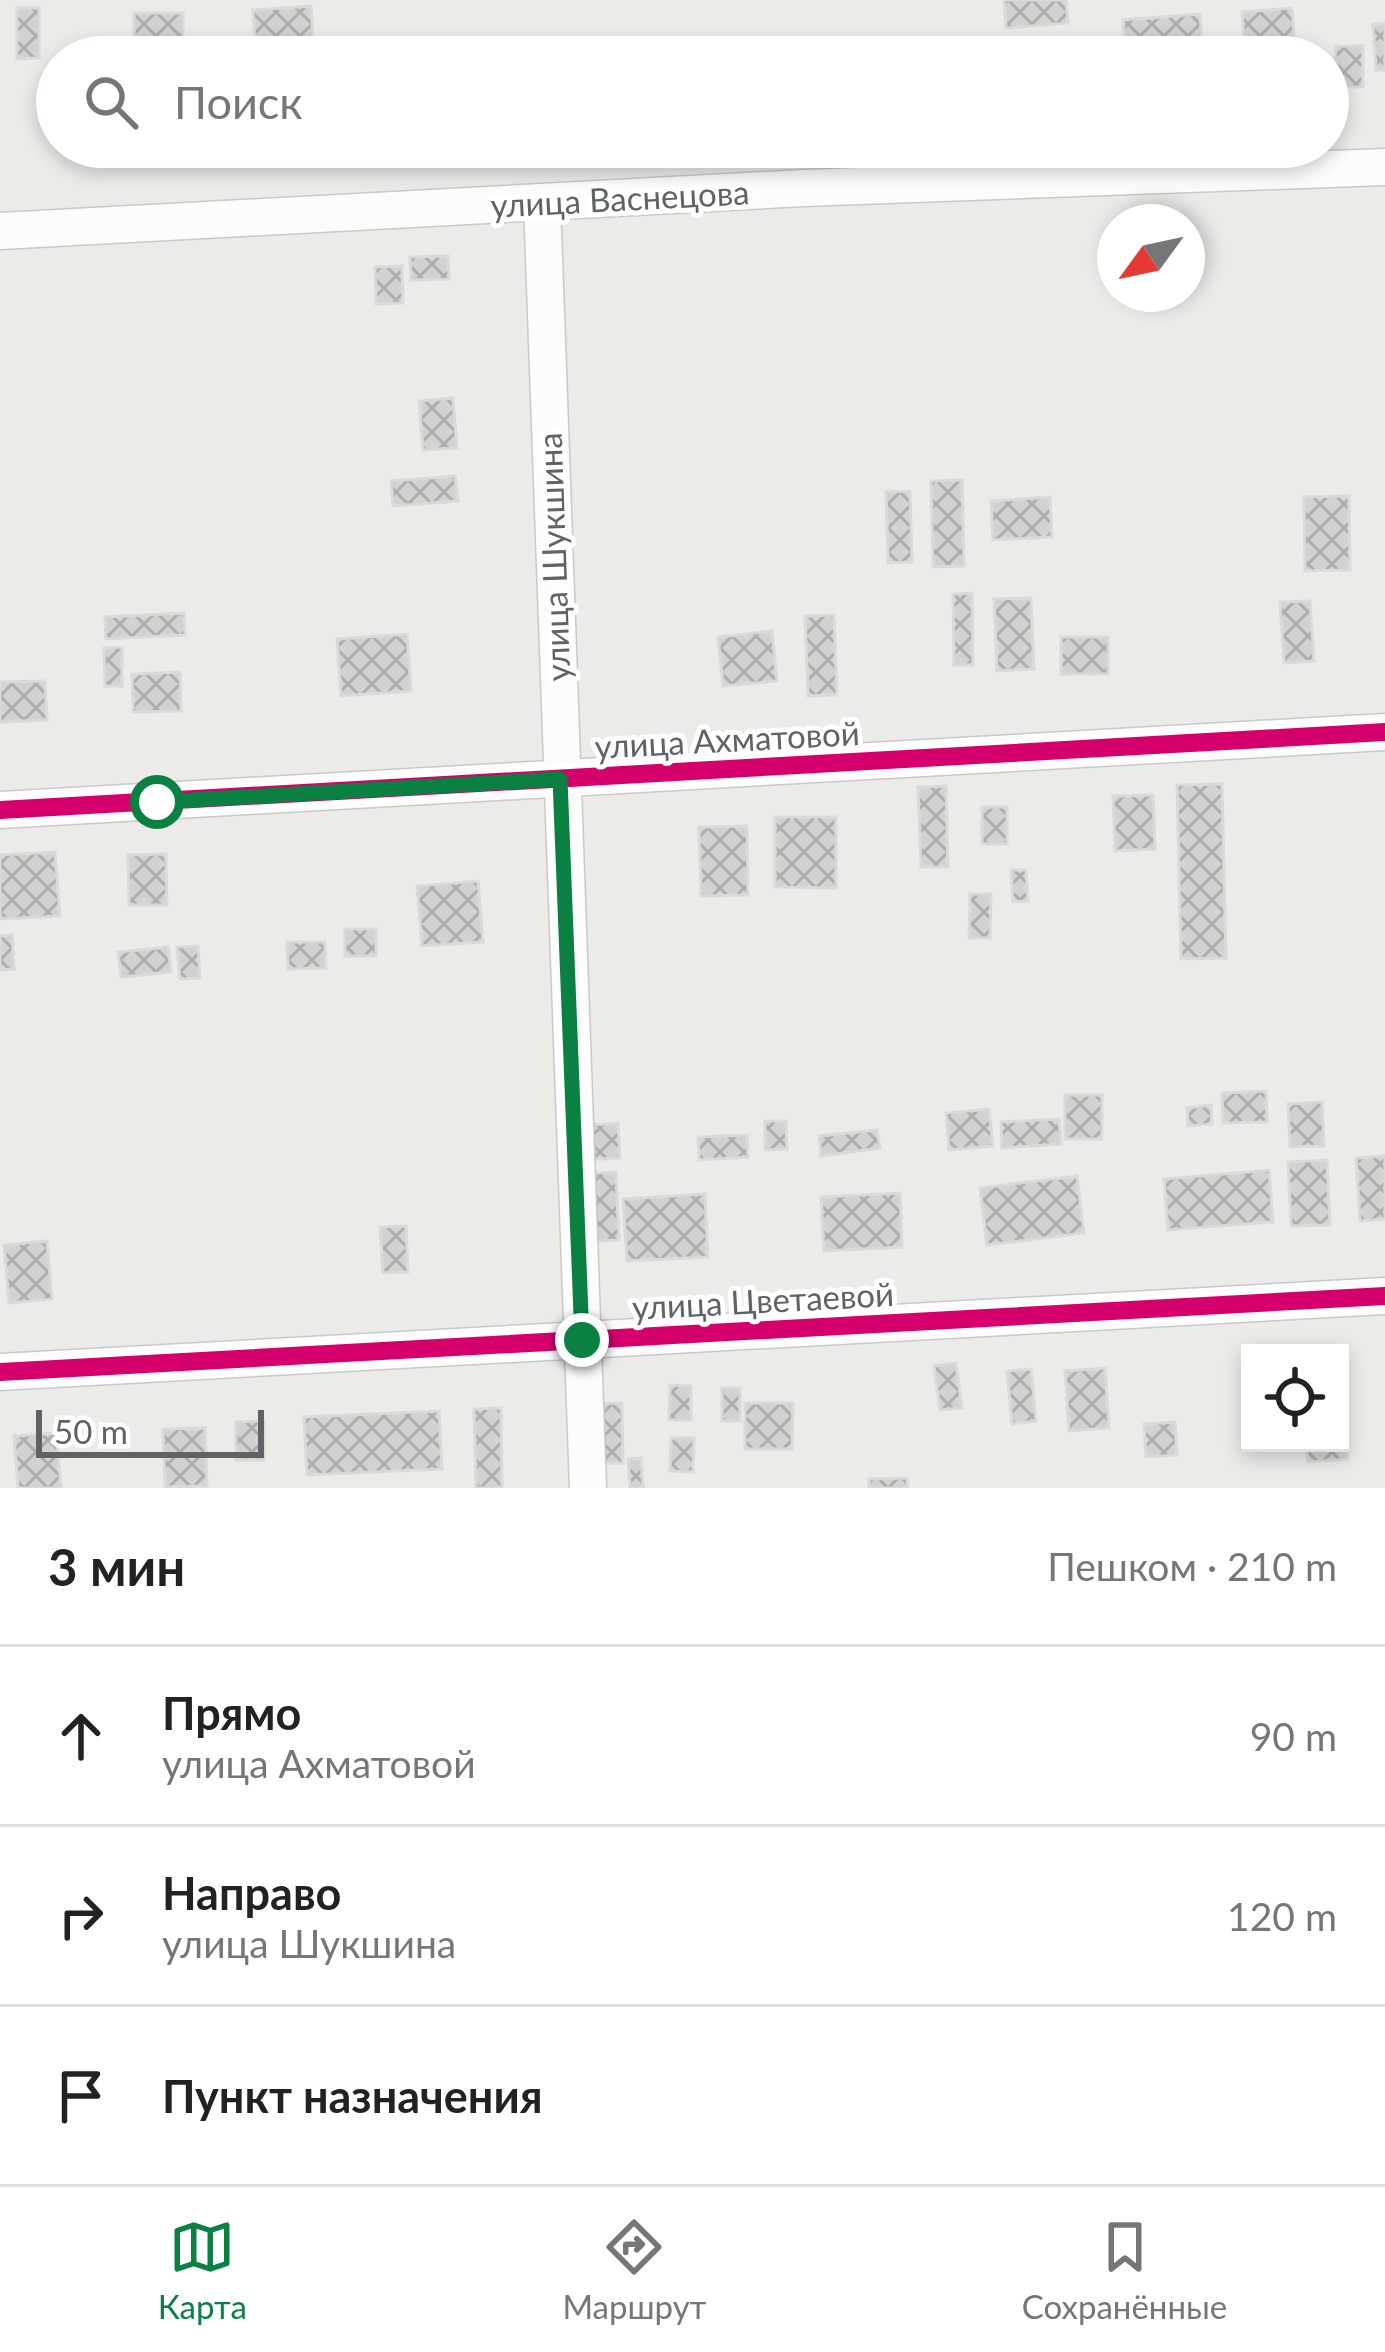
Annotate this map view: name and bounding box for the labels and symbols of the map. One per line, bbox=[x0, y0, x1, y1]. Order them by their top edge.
street label: улица Васнецова bbox=[490, 171, 750, 225]
north arrow bbox=[1097, 204, 1205, 312]
street label: улица Шукшина bbox=[529, 432, 577, 682]
street label: улица Ахматовой bbox=[593, 712, 861, 766]
route start bbox=[130, 775, 184, 829]
street label: улица Цветаевой bbox=[631, 1273, 895, 1327]
route end bbox=[555, 1313, 609, 1367]
scale bar bbox=[36, 1404, 264, 1457]

